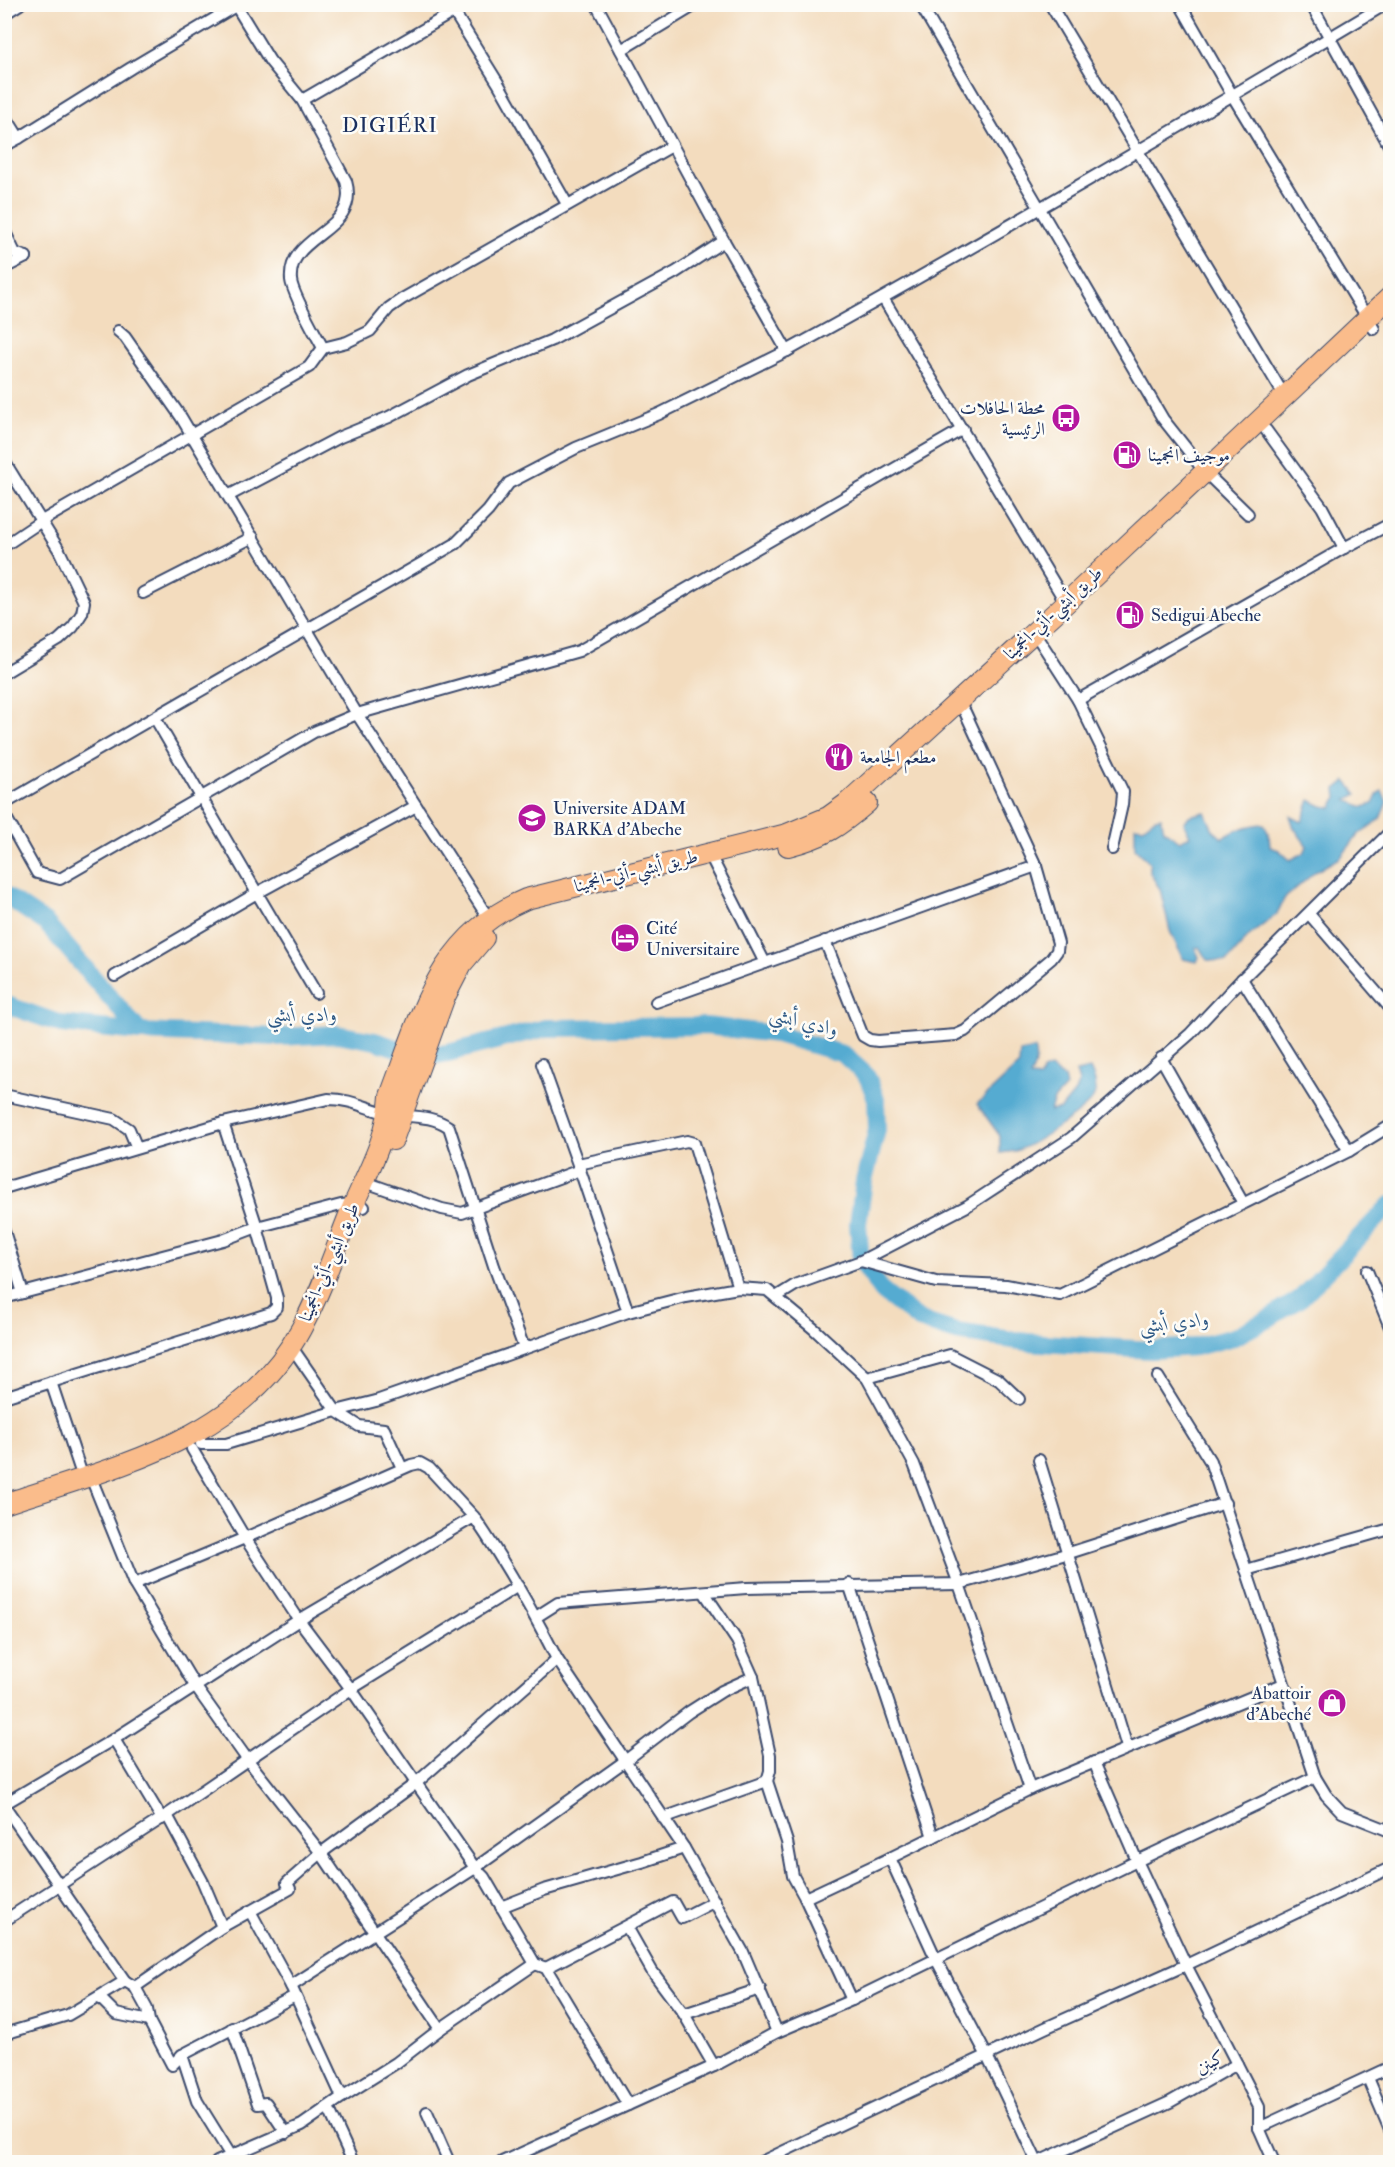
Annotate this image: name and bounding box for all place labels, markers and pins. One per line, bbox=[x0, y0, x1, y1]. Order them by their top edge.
place label: محطة الحافلات الرئيسية bbox=[960, 397, 1045, 441]
bus stop icon: محطة الحافلات الرئيسية bbox=[1050, 402, 1082, 434]
fuel station icon: موجيف انجمينا bbox=[1111, 439, 1143, 471]
place label: موجيف انجمينا bbox=[1148, 444, 1230, 467]
fuel station icon: Sedigui Abeche bbox=[1114, 599, 1146, 631]
place label: Sedigui Abeche bbox=[1151, 604, 1262, 627]
restaurant icon: مطعم الجامعة bbox=[823, 741, 855, 773]
place label: مطعم الجامعة bbox=[860, 746, 937, 774]
place label: Universite ADAM BARKA d'Abeche bbox=[553, 797, 686, 841]
school or university icon: Universite ADAM BARKA d'Abeche bbox=[516, 802, 548, 834]
place label: Cité Universitaire bbox=[646, 917, 740, 961]
hotel icon: Cité Universitaire bbox=[609, 922, 641, 954]
place label: Abattoir d'Abeché bbox=[1246, 1682, 1311, 1726]
shop icon: Abattoir d'Abeché bbox=[1316, 1687, 1348, 1719]

